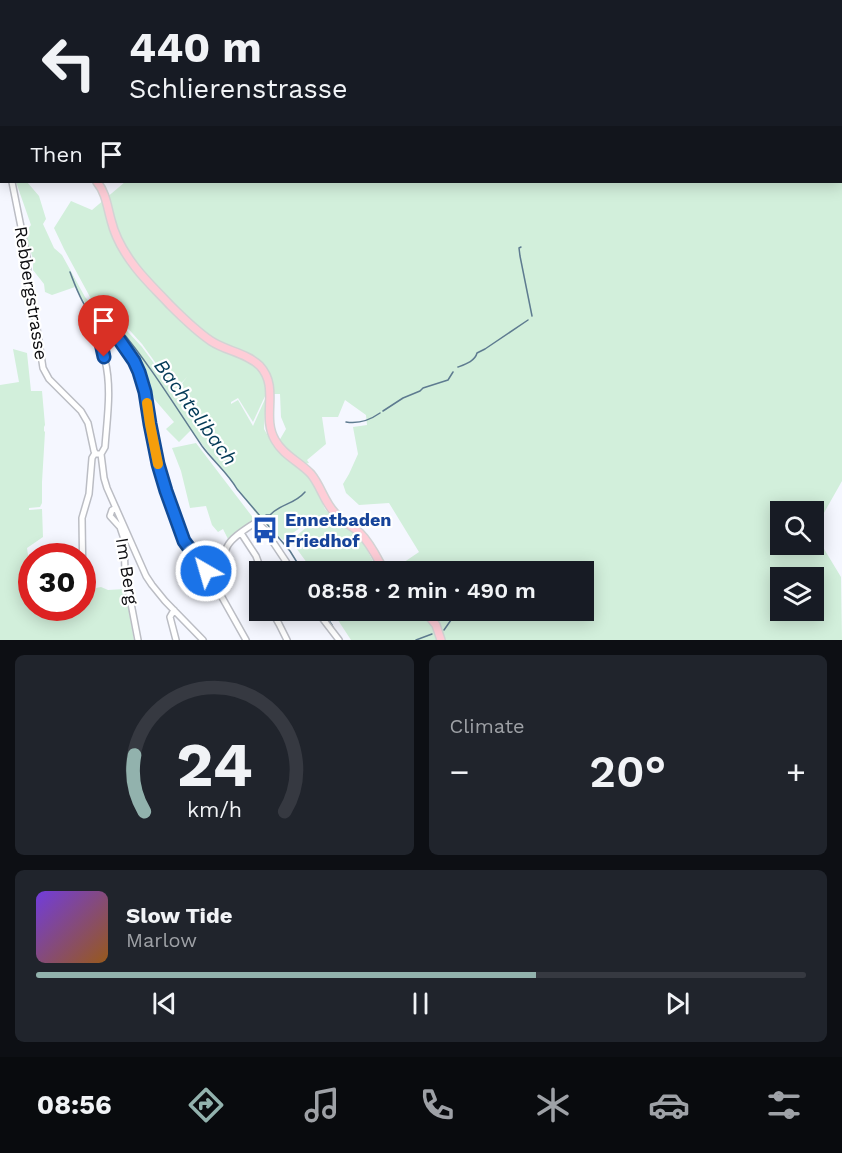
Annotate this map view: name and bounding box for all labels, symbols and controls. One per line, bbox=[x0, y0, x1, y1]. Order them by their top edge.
text: 440 m bbox=[129, 23, 262, 72]
icon: left bbox=[30, 24, 108, 102]
text: Schlierenstrasse bbox=[129, 73, 348, 105]
icon: arrive bbox=[95, 138, 128, 171]
text: Then bbox=[30, 142, 83, 167]
street label: Rebbergstrasse bbox=[11, 225, 52, 361]
pin bbox=[78, 295, 129, 357]
icon: arrive bbox=[87, 304, 120, 337]
water label: Bachtelibach bbox=[149, 354, 243, 470]
map controls bbox=[770, 501, 824, 621]
button: search bbox=[770, 501, 824, 555]
place label: Ennetbaden Friedhof bbox=[285, 509, 392, 551]
bus stop icon: Ennetbaden Friedhof bbox=[250, 515, 280, 545]
street label: Im Berg bbox=[112, 536, 143, 606]
position arrow bbox=[174, 539, 238, 603]
speed limit sign: 30 bbox=[18, 543, 96, 621]
button: layers bbox=[770, 567, 824, 621]
text: 08:58 · 2 min · 490 m bbox=[307, 578, 536, 603]
text: Climate bbox=[450, 714, 525, 738]
text: 24 bbox=[176, 728, 253, 801]
text: 20° bbox=[589, 745, 666, 798]
text: − bbox=[450, 752, 469, 791]
text: + bbox=[786, 752, 806, 791]
text: km/h bbox=[187, 797, 242, 822]
text: Slow Tide bbox=[126, 903, 233, 928]
text: Marlow bbox=[126, 928, 197, 952]
icon: previous bbox=[148, 987, 181, 1020]
icon: pause bbox=[404, 987, 437, 1020]
icon: next bbox=[661, 987, 694, 1020]
icon: directions bbox=[185, 1084, 227, 1126]
icon: music bbox=[301, 1084, 343, 1126]
icon: phone bbox=[416, 1084, 458, 1126]
icon: climate bbox=[532, 1084, 574, 1126]
icon: car bbox=[648, 1084, 690, 1126]
icon: filters bbox=[763, 1084, 805, 1126]
text: 08:56 bbox=[37, 1089, 112, 1121]

